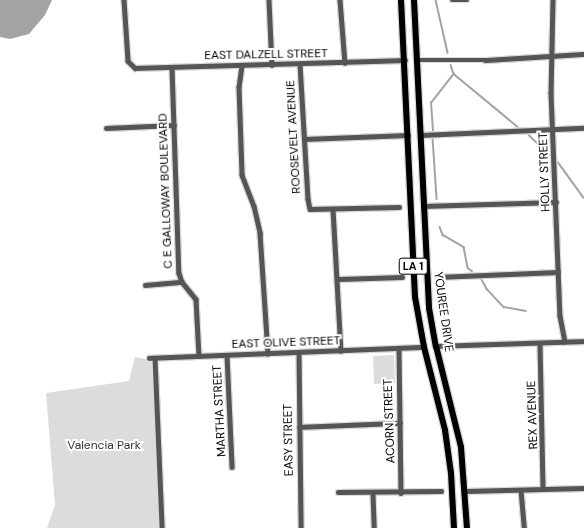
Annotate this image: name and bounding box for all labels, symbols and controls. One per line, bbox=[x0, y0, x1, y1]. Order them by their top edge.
street label: EAST DALZELL STREET bbox=[204, 47, 328, 63]
street label: ROOSEVELT AVENUE bbox=[284, 80, 304, 194]
street label: C E GALLOWAY BOULEVARD bbox=[156, 113, 176, 269]
street label: HOLLY STREET bbox=[536, 132, 554, 212]
road number: LA 1 bbox=[398, 257, 428, 275]
street label: YOUREE DRIVE bbox=[430, 271, 456, 353]
street label: EAST OLIVE STREET bbox=[231, 334, 341, 352]
street label: MARTHA STREET bbox=[210, 365, 230, 457]
street label: ACORN STREET bbox=[381, 378, 399, 464]
street label: REX AVENUE bbox=[525, 380, 541, 450]
street label: EASY STREET bbox=[281, 404, 297, 476]
park label: Valencia Park bbox=[67, 439, 141, 453]

